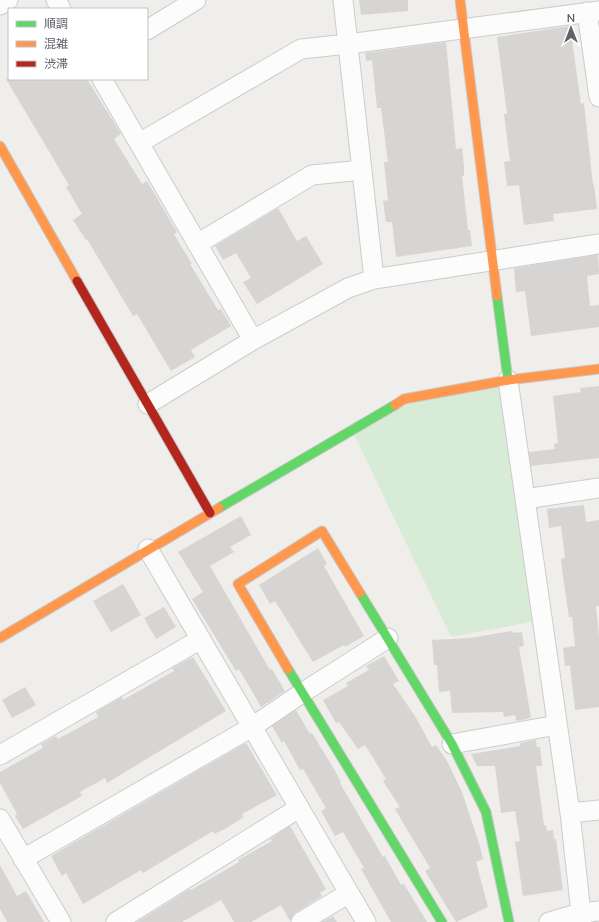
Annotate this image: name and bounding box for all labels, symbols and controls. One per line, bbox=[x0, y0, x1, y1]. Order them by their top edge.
legend bbox=[8, 8, 148, 80]
north arrow bbox=[551, 8, 591, 48]
text: N bbox=[567, 11, 575, 25]
text: 順調 bbox=[44, 16, 68, 31]
text: 混雑 bbox=[44, 36, 68, 51]
text: 渋滞 bbox=[44, 56, 68, 71]

